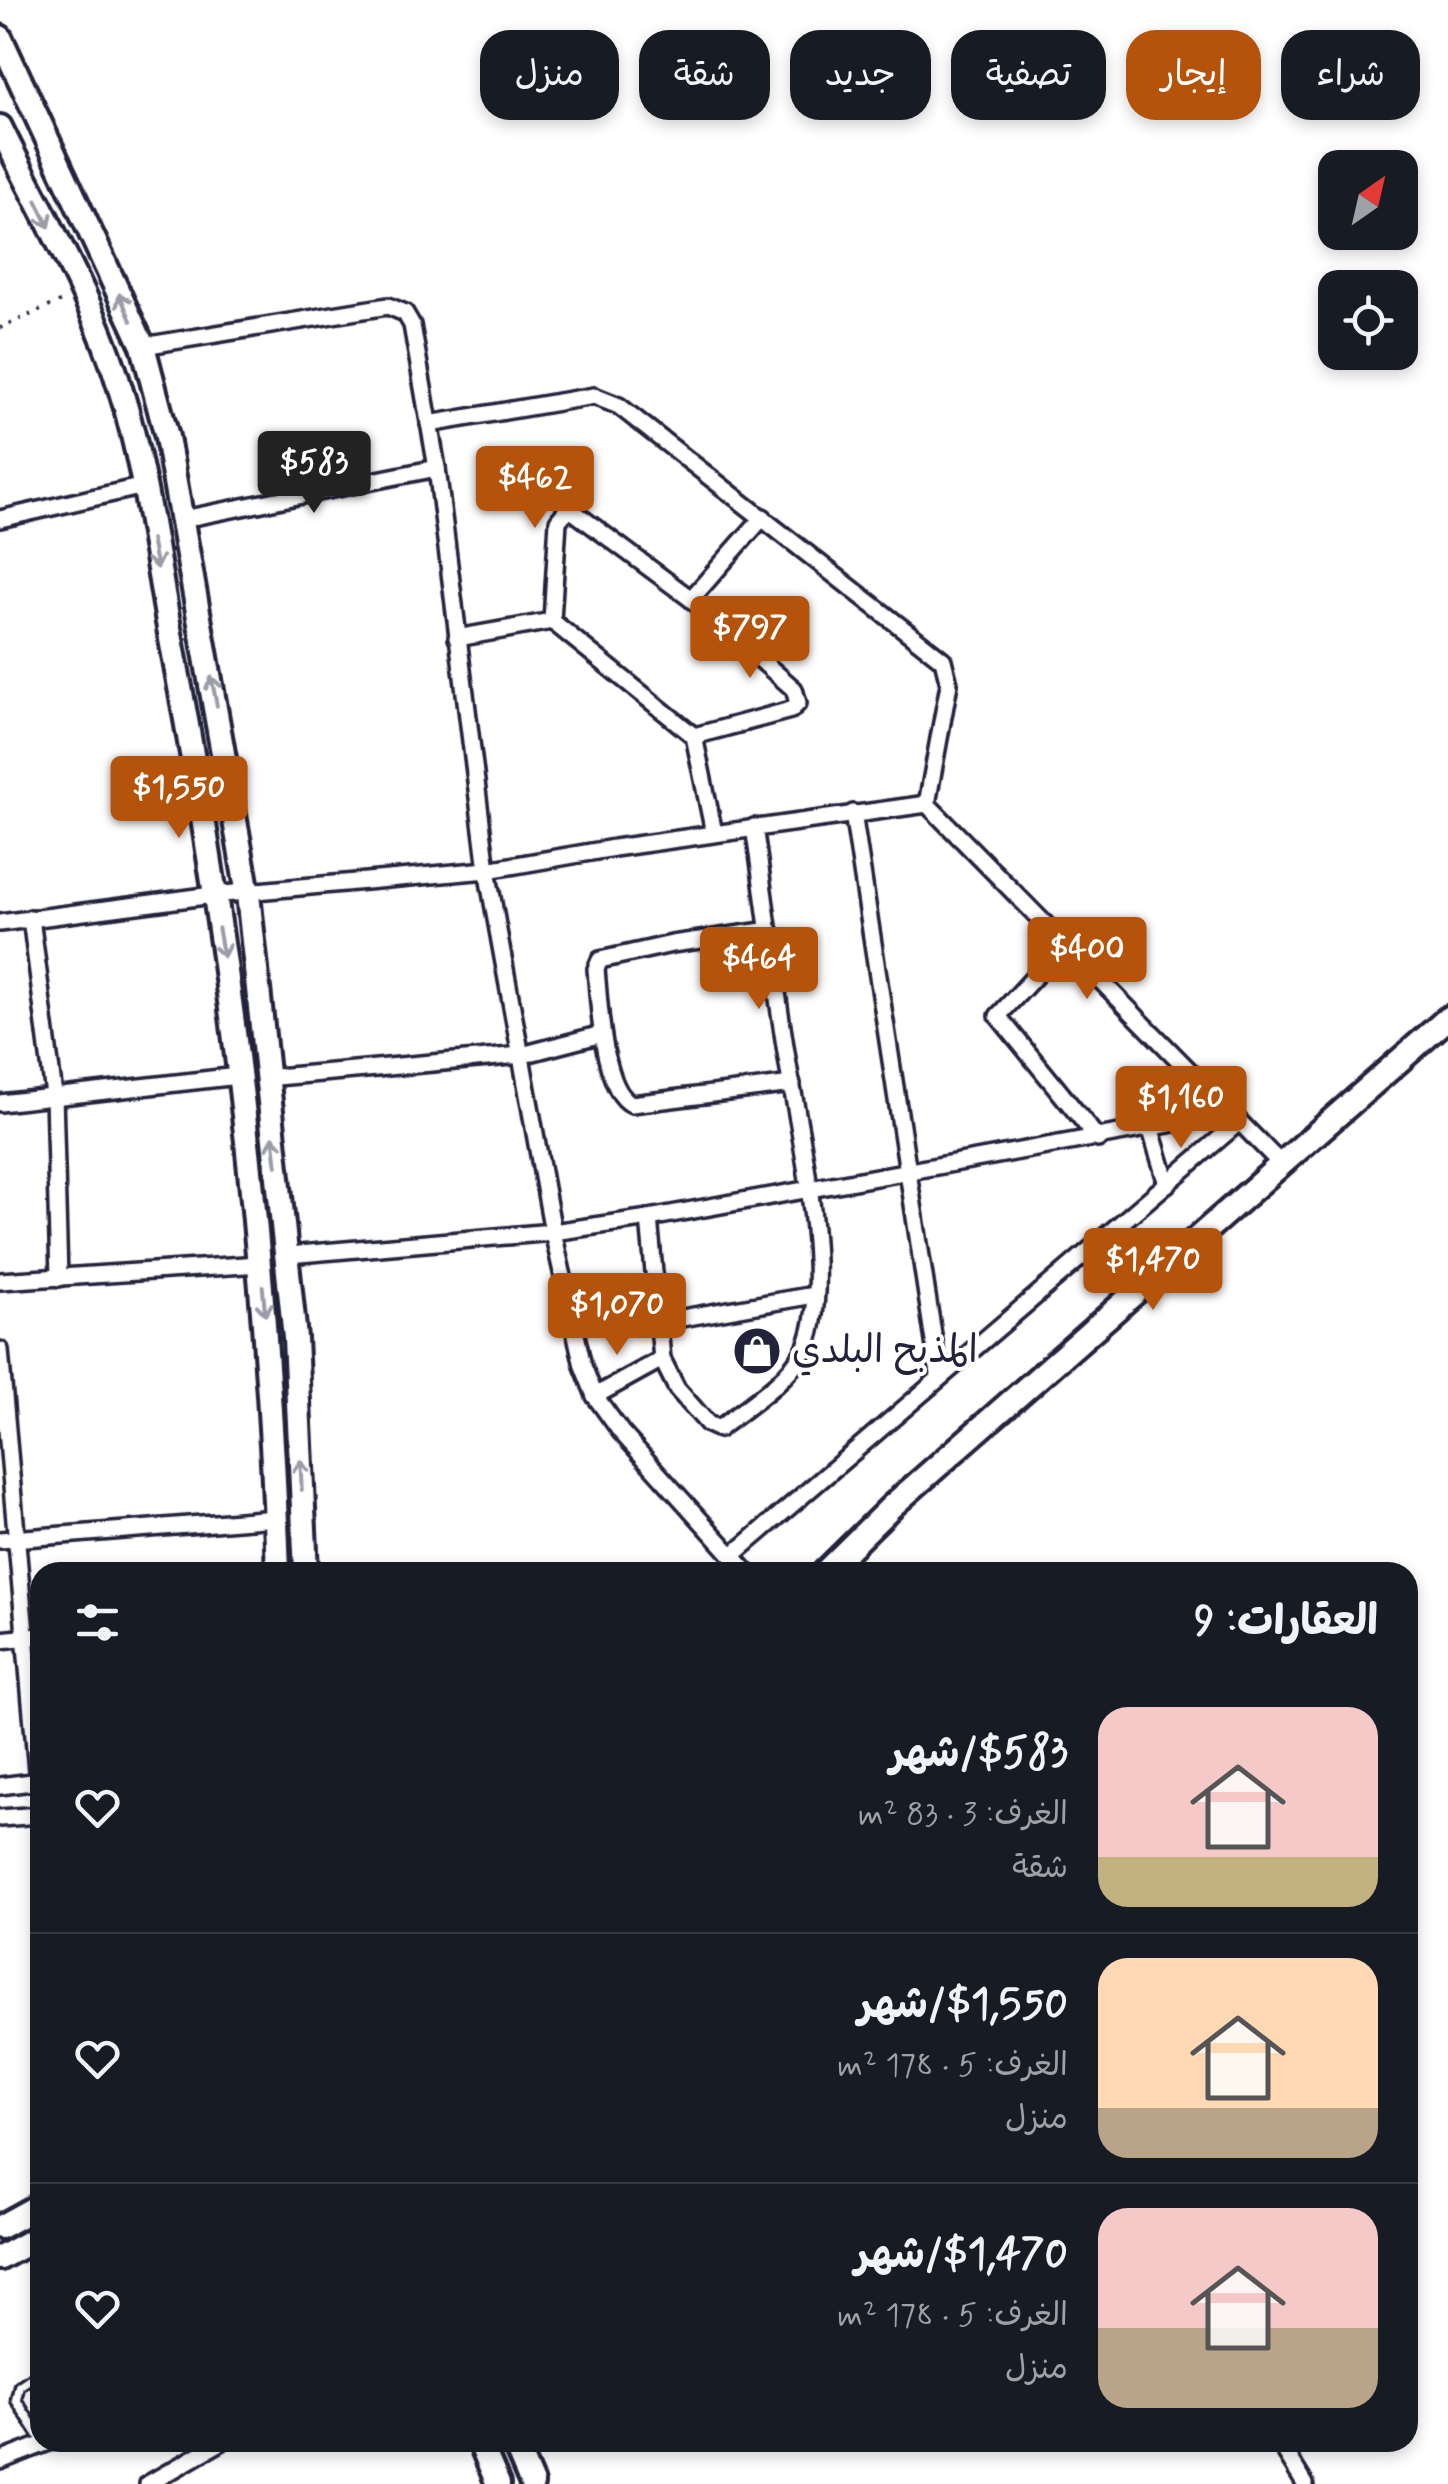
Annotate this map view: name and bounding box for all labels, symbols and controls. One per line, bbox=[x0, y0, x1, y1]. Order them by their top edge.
chip: منزل bbox=[480, 30, 619, 120]
chip: شقة bbox=[639, 30, 770, 120]
chip: جديد bbox=[790, 30, 931, 120]
chip: تصفية bbox=[951, 30, 1106, 120]
chip: إيجار bbox=[1126, 30, 1261, 120]
chip: شراء bbox=[1281, 30, 1420, 120]
north arrow bbox=[1318, 150, 1418, 250]
map controls bbox=[1318, 150, 1418, 370]
one-way arrow bbox=[34, 199, 53, 229]
button: locate bbox=[1318, 270, 1418, 370]
one-way arrow bbox=[115, 293, 133, 323]
pin: $583 bbox=[255, 431, 373, 516]
text: $583 bbox=[280, 442, 348, 484]
pin: $462 bbox=[476, 446, 594, 531]
text: $462 bbox=[498, 457, 572, 499]
one-way arrow bbox=[146, 537, 165, 569]
pin: $797 bbox=[691, 596, 809, 681]
text: $797 bbox=[712, 607, 788, 649]
one-way arrow bbox=[204, 676, 223, 708]
pin: $1,550 bbox=[98, 756, 260, 841]
text: $1,550 bbox=[133, 767, 225, 809]
pin: $400 bbox=[1028, 917, 1146, 1002]
one-way arrow bbox=[212, 926, 231, 959]
pin: $464 bbox=[700, 927, 818, 1012]
text: $400 bbox=[1049, 928, 1125, 970]
text: $464 bbox=[722, 938, 796, 980]
pin: $1,160 bbox=[1100, 1066, 1262, 1151]
text: $1,160 bbox=[1138, 1077, 1224, 1119]
one-way arrow bbox=[265, 1136, 284, 1168]
pin: $1,470 bbox=[1072, 1228, 1234, 1313]
text: $1,470 bbox=[1105, 1239, 1201, 1281]
pin: $1,070 bbox=[536, 1273, 698, 1358]
one-way arrow bbox=[254, 1284, 273, 1316]
text: $1,070 bbox=[570, 1284, 664, 1326]
shop icon: المذبح البلدي bbox=[731, 1325, 783, 1377]
place label: المذبح البلدي bbox=[792, 1327, 978, 1376]
one-way arrow bbox=[292, 1460, 311, 1492]
icon: filters bbox=[70, 1595, 125, 1650]
text: العقارات: 9 bbox=[1194, 1595, 1378, 1650]
text: $583/شهر bbox=[890, 1727, 1068, 1782]
icon: home bbox=[1178, 1747, 1298, 1867]
icon: heart bbox=[70, 1780, 125, 1835]
text: الغرف: 3 · 83 m² bbox=[858, 1794, 1068, 1836]
text: شقة bbox=[1012, 1847, 1068, 1889]
text: $1,550/شهر bbox=[858, 1978, 1068, 2033]
icon: home bbox=[1178, 1998, 1298, 2118]
icon: heart bbox=[70, 2031, 125, 2086]
text: الغرف: 5 · 178 m² bbox=[837, 2045, 1068, 2087]
text: منزل bbox=[1005, 2098, 1068, 2140]
text: $1,470/شهر bbox=[855, 2228, 1068, 2283]
icon: home bbox=[1178, 2248, 1298, 2368]
icon: heart bbox=[70, 2281, 125, 2336]
text: الغرف: 5 · 178 m² bbox=[837, 2295, 1068, 2337]
text: منزل bbox=[1005, 2348, 1068, 2390]

